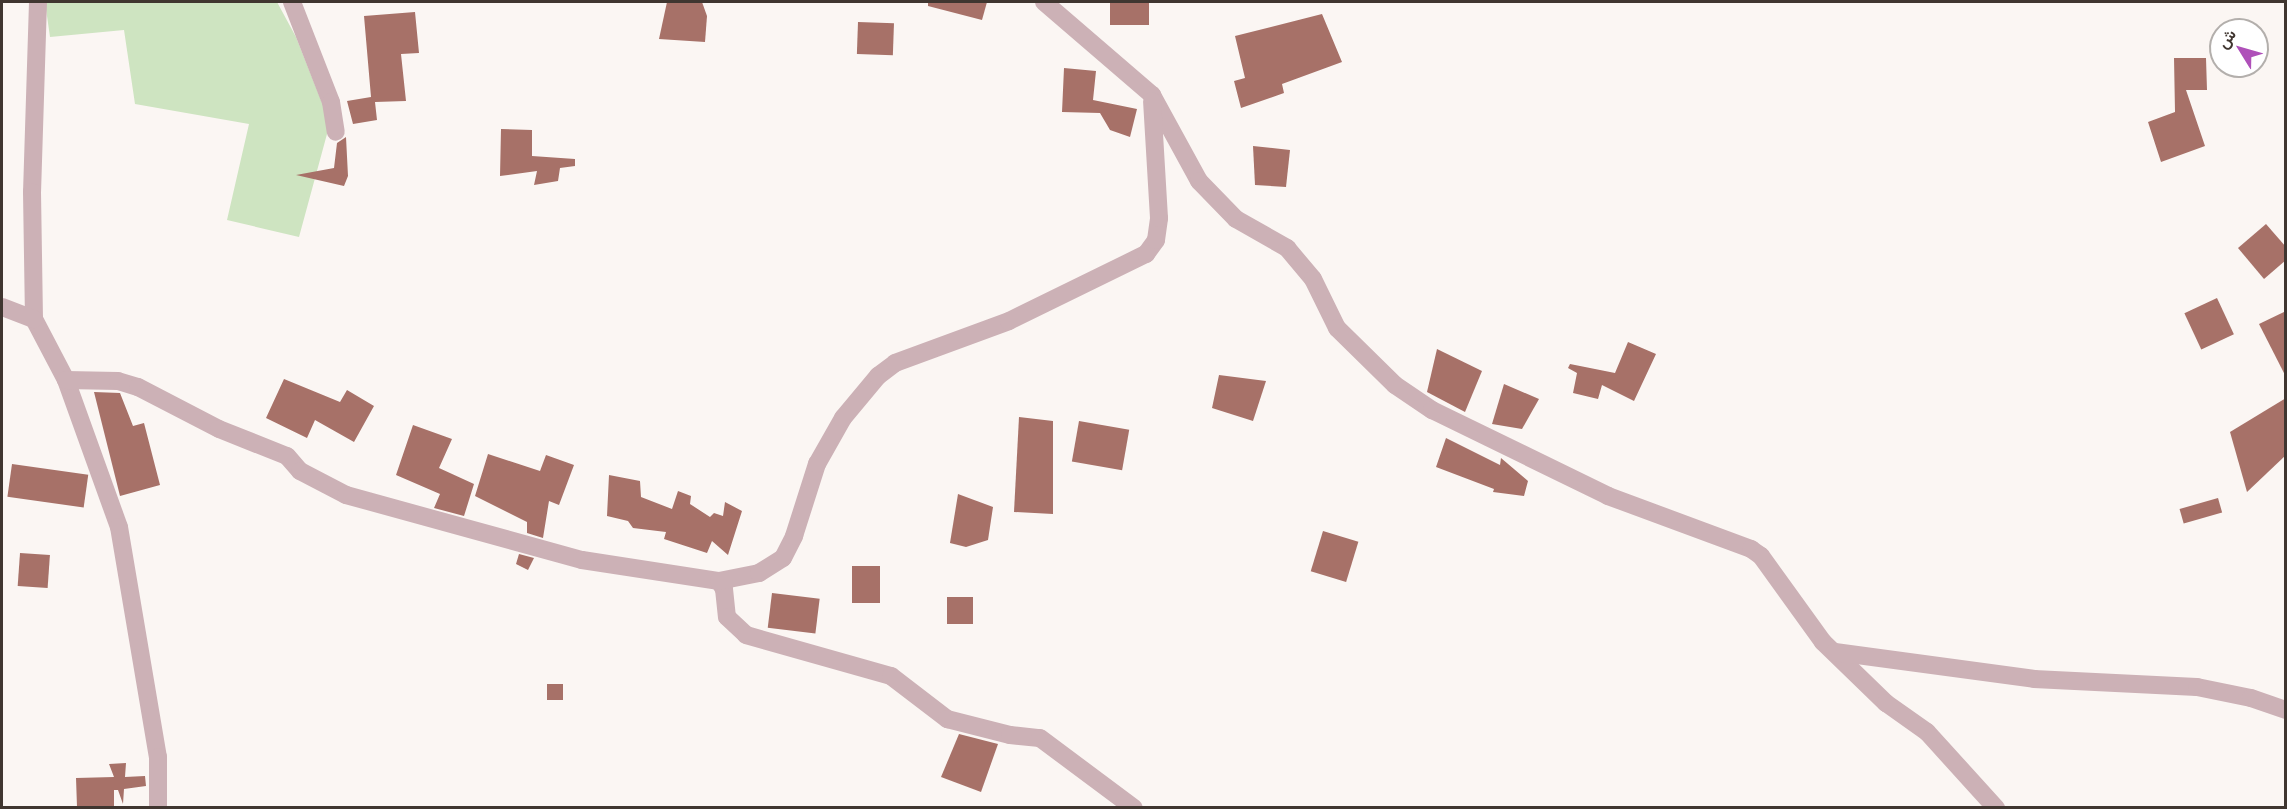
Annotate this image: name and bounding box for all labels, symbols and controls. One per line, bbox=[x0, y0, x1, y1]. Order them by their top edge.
north arrow bbox=[2209, 18, 2269, 78]
text: ش bbox=[2212, 25, 2240, 52]

